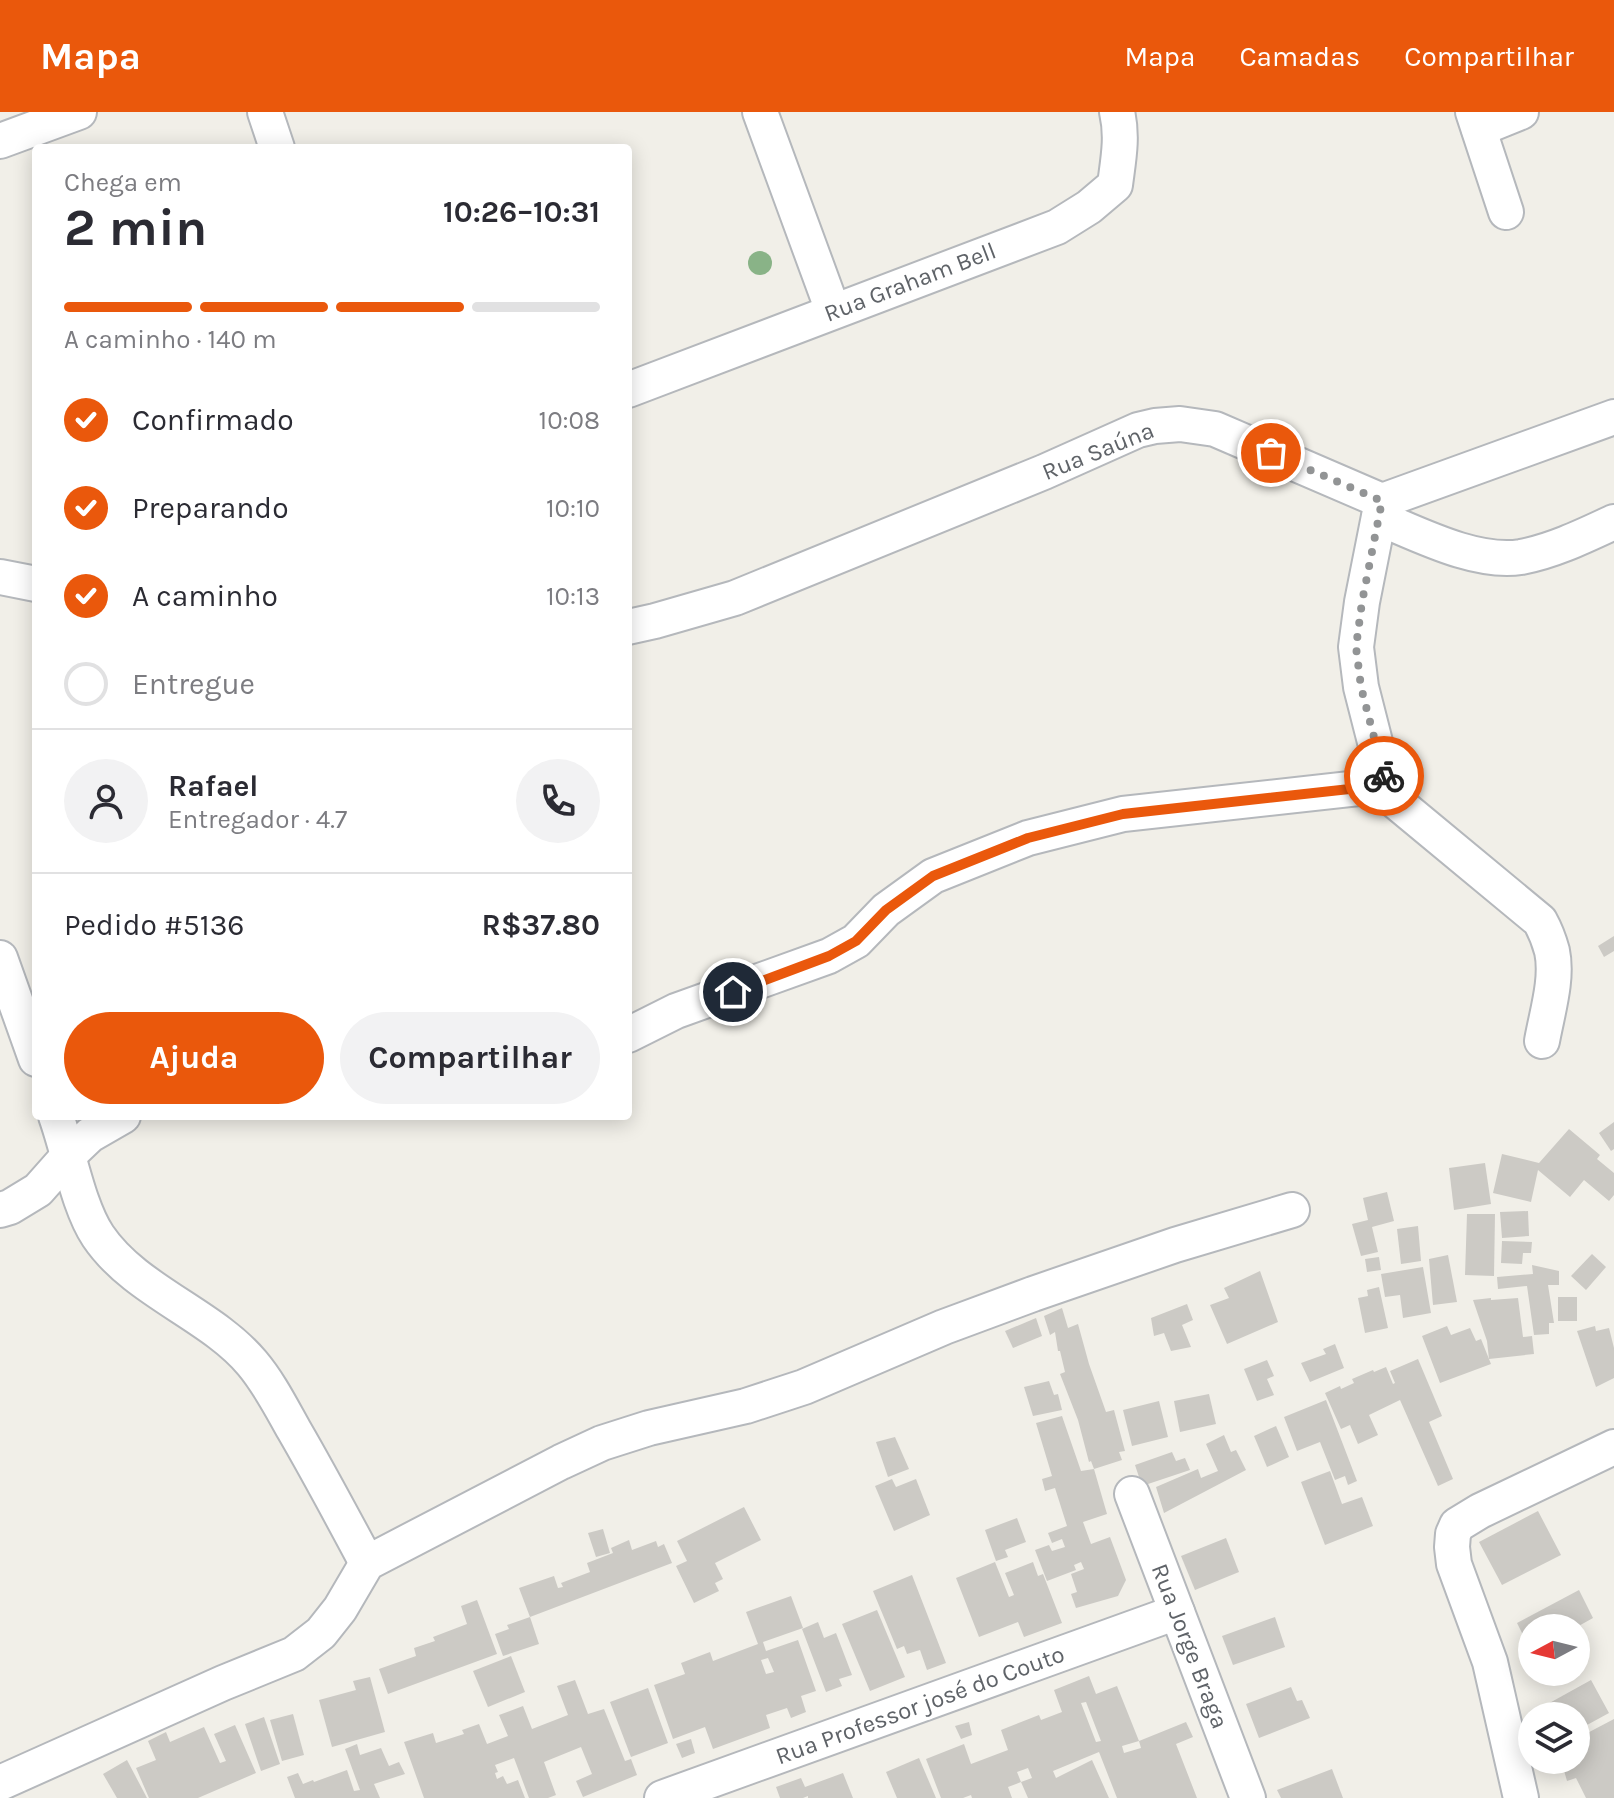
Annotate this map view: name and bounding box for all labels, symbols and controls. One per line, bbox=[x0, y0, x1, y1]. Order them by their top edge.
text: Mapa bbox=[40, 34, 141, 79]
text: Mapa bbox=[1124, 40, 1195, 73]
text: Camadas bbox=[1239, 40, 1360, 73]
text: Compartilhar bbox=[1404, 40, 1574, 73]
text: Chega em bbox=[64, 167, 182, 198]
text: 10:26–10:31 bbox=[443, 194, 600, 230]
text: 2 min bbox=[64, 197, 207, 258]
street label: Rua Graham Bell bbox=[820, 236, 1000, 328]
text: A caminho · 140 m bbox=[64, 324, 277, 355]
icon: check bbox=[64, 398, 108, 442]
text: Confirmado bbox=[132, 402, 294, 438]
text: 10:08 bbox=[539, 405, 600, 436]
street label: Rua Saúna bbox=[1038, 416, 1158, 486]
pin bbox=[1237, 419, 1305, 487]
icon: bag bbox=[1249, 431, 1293, 475]
icon: check bbox=[64, 486, 108, 530]
text: Preparando bbox=[132, 490, 289, 526]
text: 10:10 bbox=[546, 493, 600, 524]
icon: check bbox=[64, 574, 108, 618]
text: A caminho bbox=[132, 578, 278, 614]
text: 10:13 bbox=[546, 581, 600, 612]
text: Entregue bbox=[132, 666, 255, 702]
courier bbox=[1344, 736, 1424, 816]
icon: bike bbox=[1362, 754, 1406, 798]
button: person bbox=[64, 759, 148, 843]
button: phone bbox=[516, 759, 600, 843]
text: Rafael bbox=[168, 768, 258, 804]
text: Entregador · 4.7 bbox=[168, 804, 347, 835]
text: Pedido #5136 bbox=[64, 907, 245, 943]
text: R$37.80 bbox=[482, 907, 600, 943]
pin bbox=[699, 958, 767, 1026]
icon: home bbox=[711, 970, 755, 1014]
button: Ajuda bbox=[64, 1012, 324, 1104]
button: Compartilhar bbox=[340, 1012, 600, 1104]
street label: Rua Jorge Braga bbox=[1146, 1560, 1234, 1732]
north arrow bbox=[1518, 1614, 1590, 1686]
map controls bbox=[1518, 1614, 1590, 1774]
street label: Rua Professor josé do Couto bbox=[772, 1640, 1068, 1770]
button: layers bbox=[1518, 1702, 1590, 1774]

